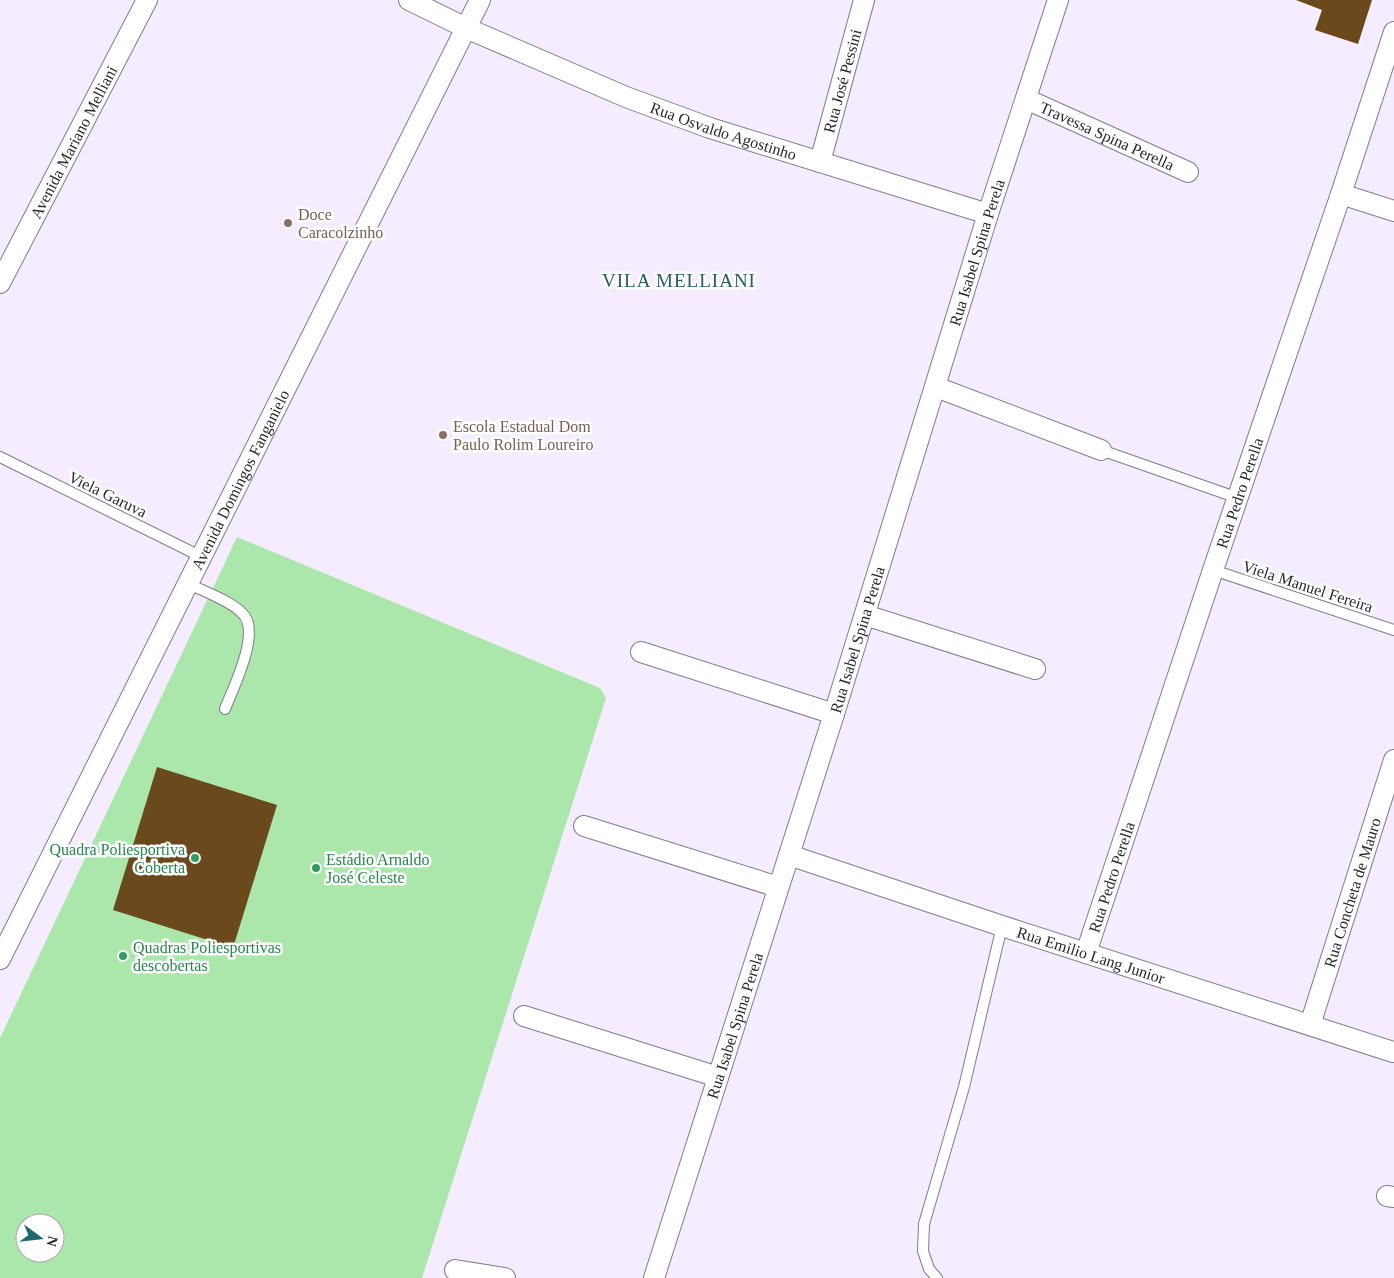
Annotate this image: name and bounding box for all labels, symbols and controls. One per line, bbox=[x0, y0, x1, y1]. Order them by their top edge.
street label: Rua José Pessini bbox=[820, 27, 865, 135]
street label: Avenida Mariano Melliani bbox=[27, 62, 121, 221]
street label: Travessa Spina Perella bbox=[1037, 98, 1177, 174]
street label: Rua Osvaldo Agostinho bbox=[648, 99, 799, 163]
street label: Rua Isabel Spina Perela bbox=[946, 177, 1008, 328]
place label: Doce Caracolzinho bbox=[298, 206, 383, 241]
marker: Doce Caracolzinho bbox=[282, 217, 294, 229]
district label: VILA MELLIANI bbox=[602, 270, 756, 291]
street label: Avenida Domingos Fanganielo bbox=[188, 387, 292, 573]
place label: Escola Estadual Dom Paulo Rolim Loureiro bbox=[453, 418, 593, 453]
marker: Escola Estadual Dom Paulo Rolim Loureiro bbox=[437, 429, 449, 441]
street label: Rua Pedro Perella bbox=[1213, 436, 1266, 550]
street label: Viela Garuva bbox=[66, 468, 150, 521]
street label: Viela Manuel Fereira bbox=[1241, 557, 1375, 616]
street label: Rua Isabel Spina Perela bbox=[827, 564, 888, 715]
street label: Rua Concheta de Mauro bbox=[1321, 816, 1384, 970]
street label: Rua Pedro Perella bbox=[1085, 820, 1138, 935]
place label: Quadra Poliesportiva Coberta bbox=[49, 841, 185, 876]
place label: Estádio Arnaldo José Celeste bbox=[326, 851, 430, 886]
marker: Quadra Poliesportiva Coberta bbox=[189, 852, 201, 864]
marker: Estádio Arnaldo José Celeste bbox=[310, 862, 322, 874]
street label: Rua Emilio Lang Junior bbox=[1015, 923, 1167, 987]
place label: Quadras Poliesportivas descobertas bbox=[133, 939, 281, 974]
marker: Quadras Poliesportivas descobertas bbox=[117, 950, 129, 962]
street label: Rua Isabel Spina Perela bbox=[704, 950, 766, 1101]
north arrow bbox=[15, 1213, 65, 1263]
text: N bbox=[44, 1234, 61, 1248]

